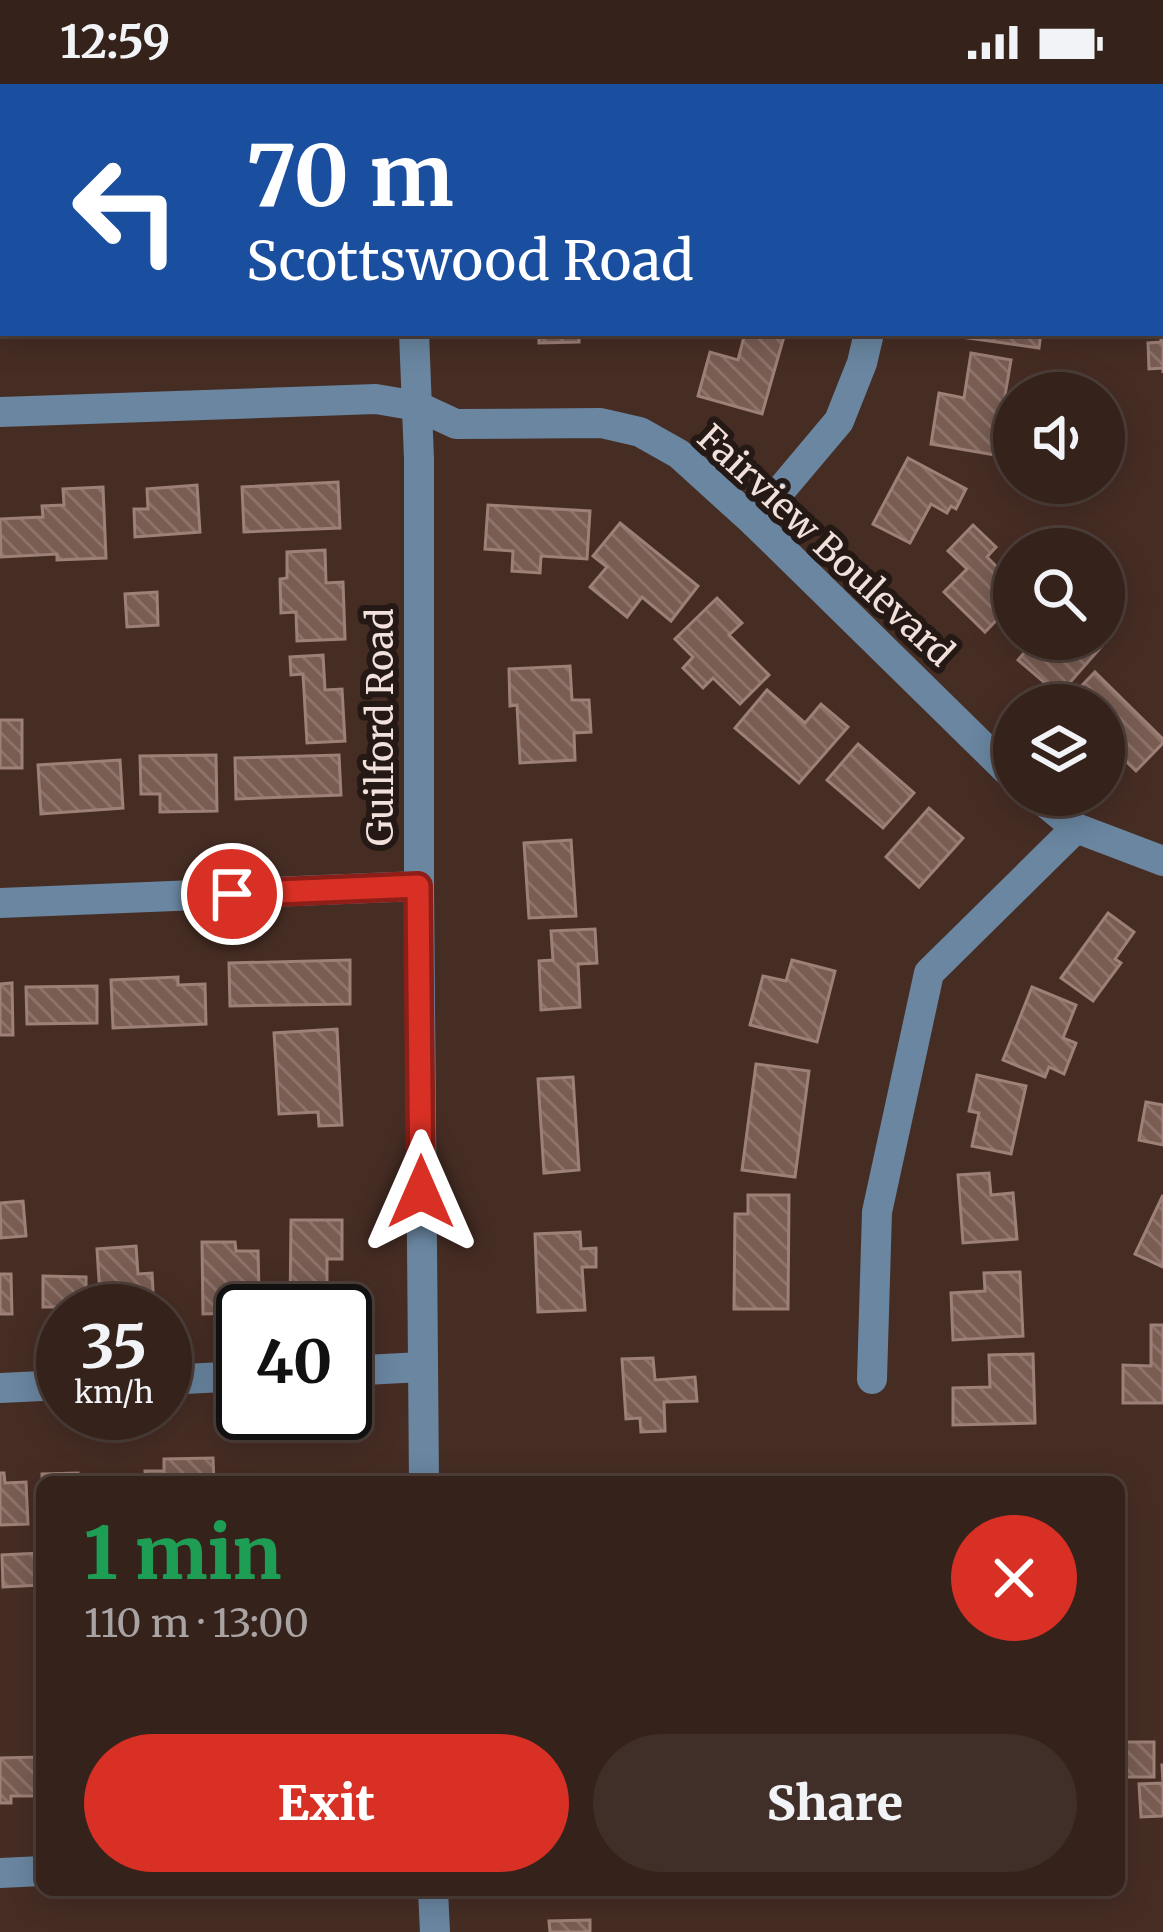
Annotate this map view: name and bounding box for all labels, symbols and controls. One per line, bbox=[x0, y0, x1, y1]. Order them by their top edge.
text: 12:59 bbox=[60, 14, 170, 70]
text: 70 m bbox=[246, 123, 454, 229]
icon: left bbox=[48, 132, 204, 288]
text: Scottswood Road bbox=[246, 227, 694, 295]
map controls bbox=[993, 372, 1125, 816]
button: sound bbox=[993, 372, 1125, 504]
street label: Fairview Boulevard bbox=[688, 415, 963, 676]
button: search bbox=[993, 528, 1125, 660]
street label: Guilford Road bbox=[358, 608, 403, 846]
button: layers bbox=[993, 684, 1125, 816]
pin bbox=[181, 843, 283, 945]
icon: arrive bbox=[199, 861, 265, 927]
position arrow bbox=[358, 1129, 484, 1255]
speed limit sign: 40 bbox=[216, 1284, 372, 1440]
text: 35 bbox=[81, 1309, 147, 1384]
text: km/h bbox=[74, 1373, 154, 1411]
text: 1 min bbox=[84, 1508, 281, 1599]
button: close bbox=[951, 1515, 1077, 1641]
text: 110 m · 13:00 bbox=[84, 1599, 309, 1648]
button: Exit bbox=[84, 1734, 569, 1872]
button: Share bbox=[593, 1734, 1077, 1872]

